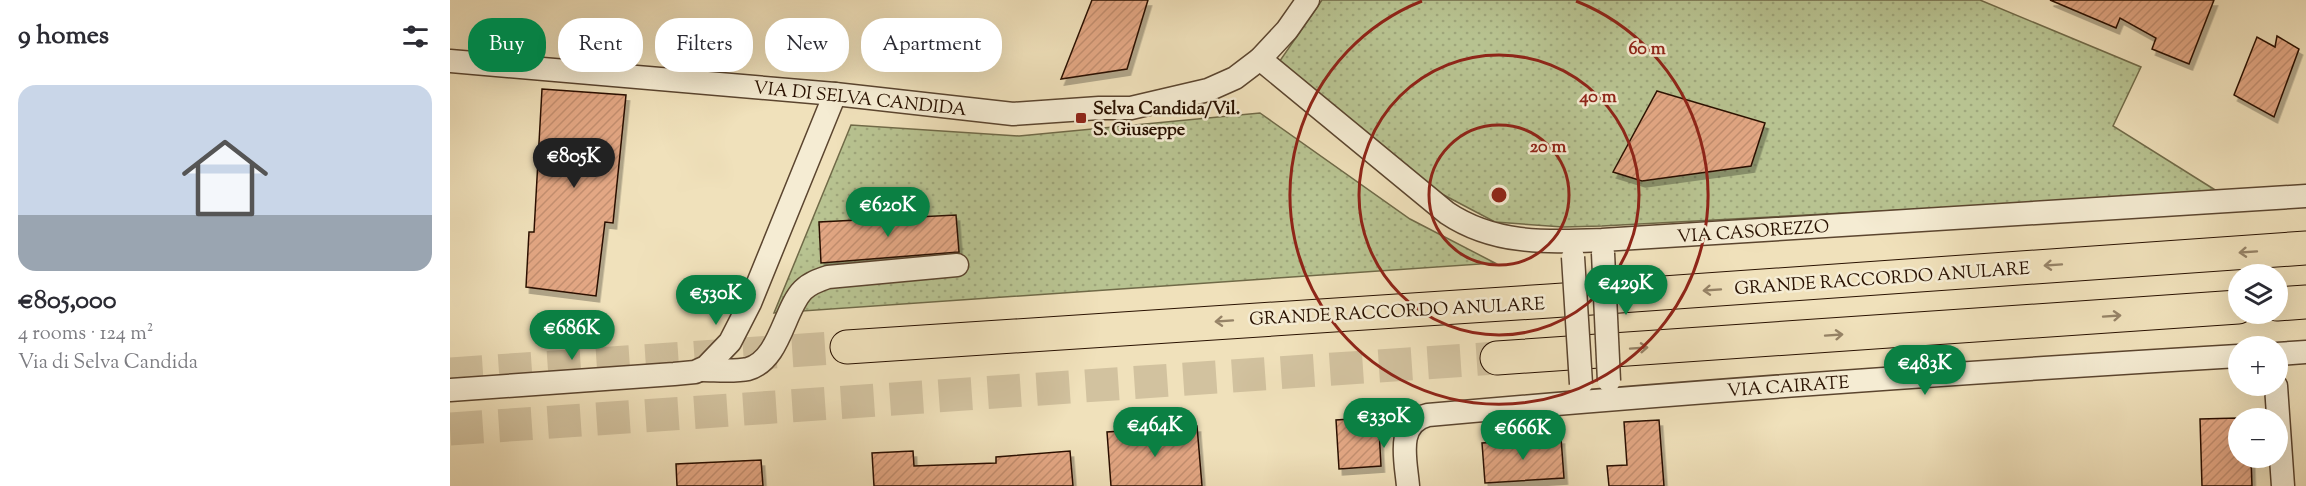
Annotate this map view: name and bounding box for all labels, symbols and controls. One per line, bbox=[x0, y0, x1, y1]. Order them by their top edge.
text: 9 homes bbox=[18, 18, 109, 55]
chip: Buy bbox=[468, 18, 546, 72]
chip: Rent bbox=[558, 18, 643, 72]
chip: Filters bbox=[655, 18, 753, 72]
chip: New bbox=[765, 18, 849, 72]
chip: Apartment bbox=[861, 18, 1002, 72]
icon: filters bbox=[399, 20, 432, 53]
text: 60 m bbox=[1628, 37, 1666, 63]
street label: VIA DI SELVA CANDIDA bbox=[752, 76, 968, 124]
text: 40 m bbox=[1578, 85, 1617, 111]
place label: Selva Candida/Vil. S. Giuseppe bbox=[1093, 97, 1240, 144]
marker: Selva Candida/Vil. S. Giuseppe bbox=[1074, 111, 1088, 125]
icon: home bbox=[171, 124, 279, 232]
text: 20 m bbox=[1530, 135, 1566, 161]
pin: €805K bbox=[532, 138, 616, 189]
text: €805K bbox=[547, 143, 601, 172]
centre of rings bbox=[1489, 185, 1509, 205]
pin: €620K bbox=[846, 187, 930, 238]
text: €620K bbox=[860, 192, 916, 221]
street label: VIA CASOREZZO bbox=[1676, 215, 1830, 251]
one-way arrow bbox=[2238, 246, 2258, 257]
street label: GRANDE RACCORDO ANULARE bbox=[1734, 257, 2031, 303]
one-way arrow bbox=[2044, 260, 2064, 271]
map controls bbox=[2228, 264, 2288, 468]
button: layers bbox=[2228, 264, 2288, 324]
pin: €429K bbox=[1584, 265, 1668, 316]
text: €429K bbox=[1598, 270, 1654, 299]
pin: €530K bbox=[674, 275, 758, 326]
text: €530K bbox=[690, 280, 742, 309]
text: €805,000 bbox=[18, 283, 117, 320]
one-way arrow bbox=[1703, 285, 1722, 296]
street label: GRANDE RACCORDO ANULARE bbox=[1249, 292, 1546, 334]
pin: €686K bbox=[530, 310, 614, 361]
one-way arrow bbox=[2101, 310, 2121, 321]
text: €686K bbox=[544, 315, 600, 344]
one-way arrow bbox=[1215, 316, 1235, 327]
text: 4 rooms · 124 m² bbox=[18, 320, 153, 349]
one-way arrow bbox=[1823, 330, 1843, 341]
button: + bbox=[2228, 336, 2288, 396]
one-way arrow bbox=[1629, 343, 1649, 354]
pin: €483K bbox=[1883, 345, 1967, 396]
text: Via di Selva Candida bbox=[18, 349, 198, 378]
text: €483K bbox=[1898, 350, 1952, 379]
street label: VIA CAIRATE bbox=[1726, 371, 1850, 405]
pin: €330K bbox=[1342, 398, 1426, 449]
text: €330K bbox=[1357, 403, 1411, 432]
pin: €464K bbox=[1113, 407, 1197, 458]
button: − bbox=[2228, 408, 2288, 468]
pin: €666K bbox=[1481, 410, 1565, 461]
text: €464K bbox=[1127, 412, 1183, 441]
text: €666K bbox=[1495, 415, 1551, 444]

